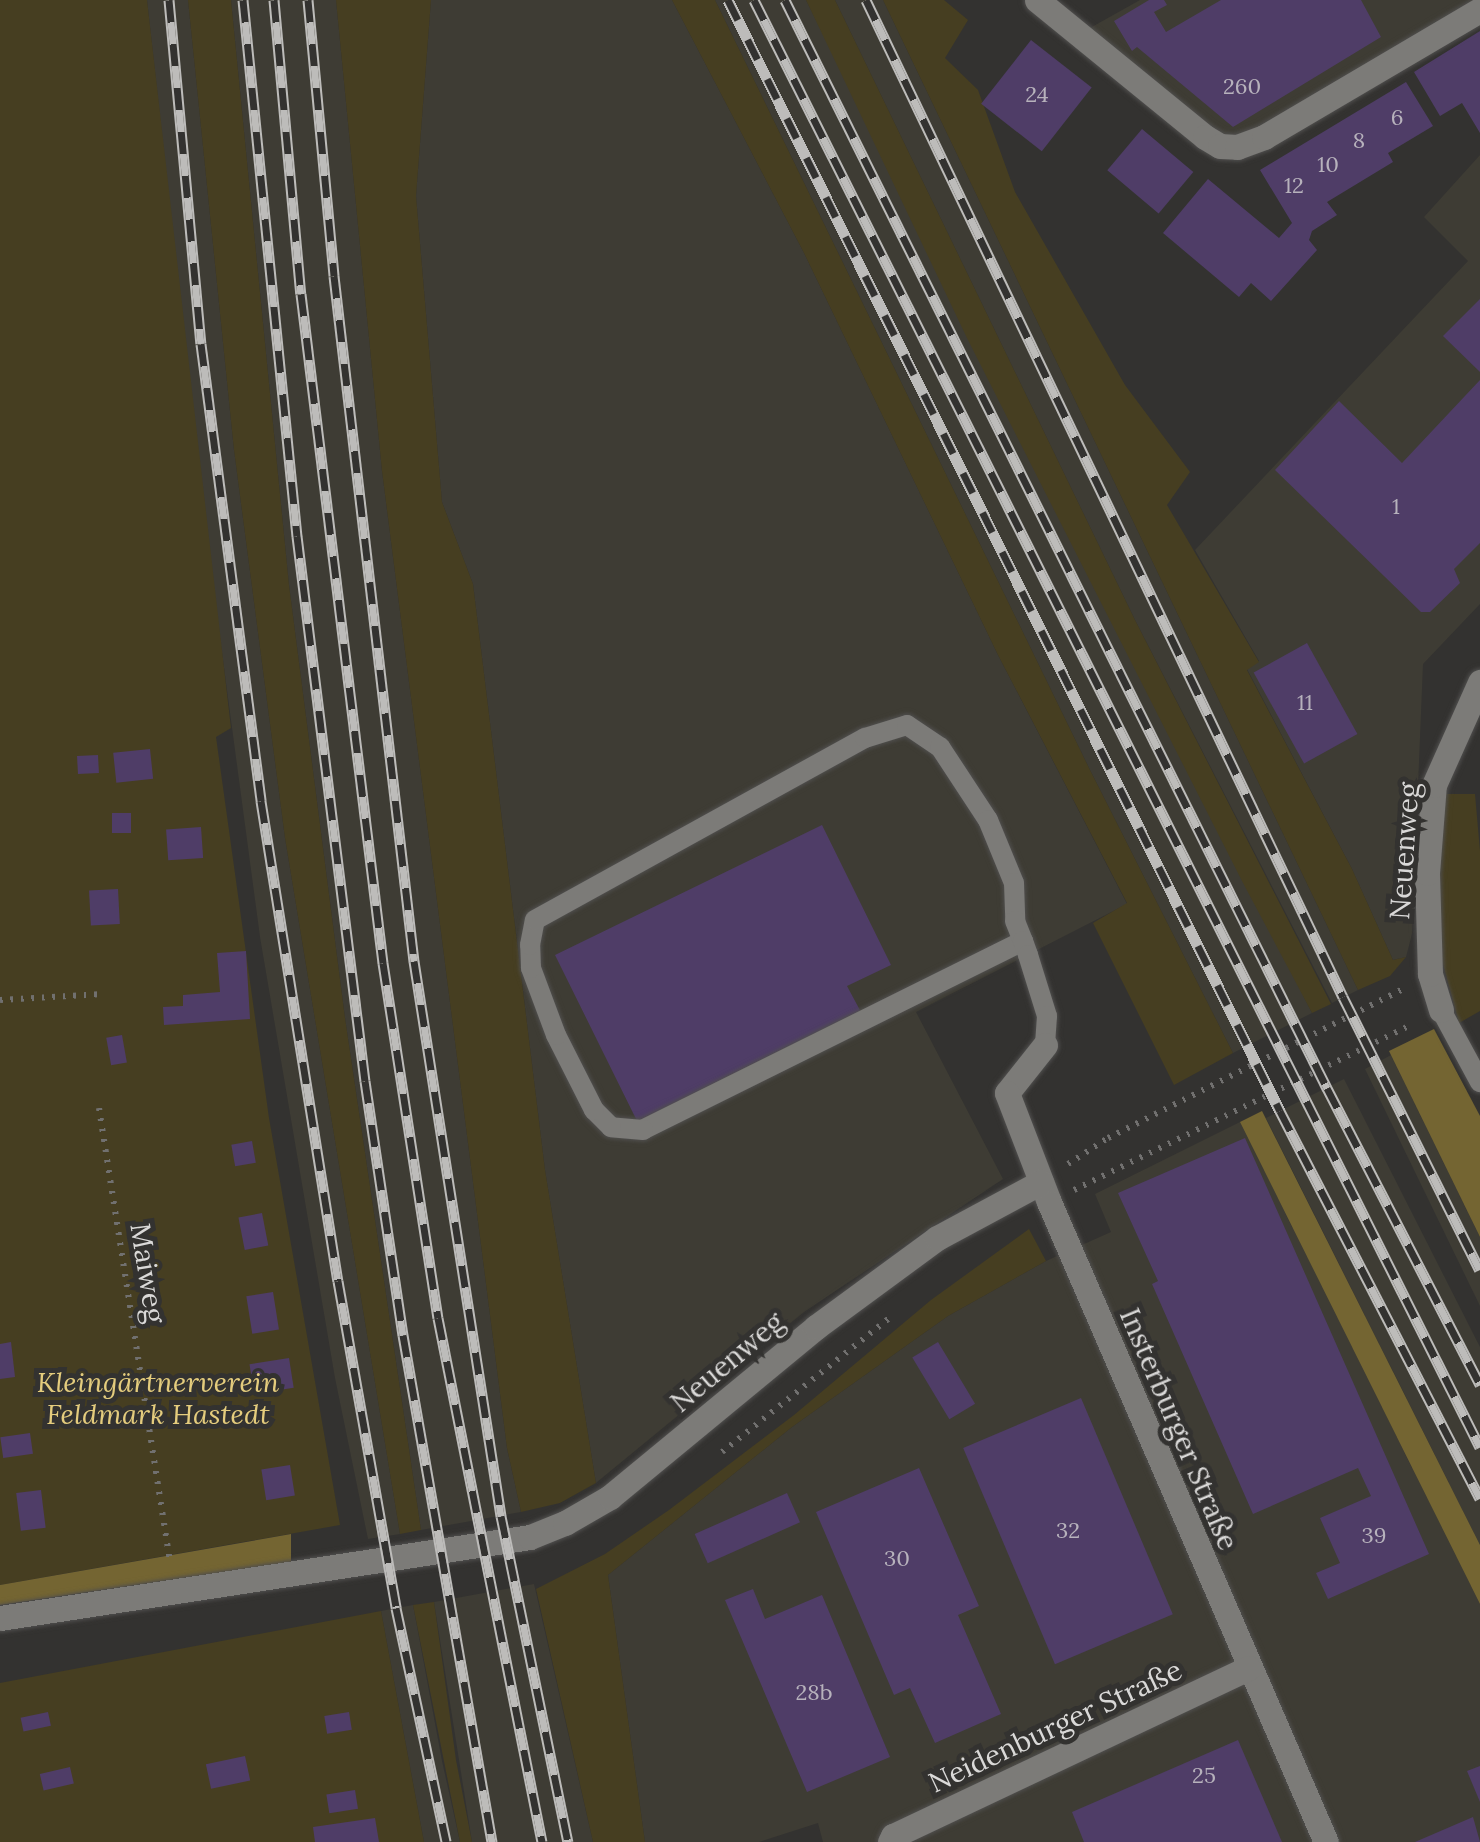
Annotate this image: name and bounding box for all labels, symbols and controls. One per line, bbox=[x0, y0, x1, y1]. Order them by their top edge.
house number: 260 bbox=[1223, 74, 1261, 100]
house number: 24 bbox=[1025, 82, 1049, 108]
house number: 6 bbox=[1391, 105, 1403, 131]
house number: 8 bbox=[1353, 128, 1365, 154]
house number: 10 bbox=[1317, 152, 1339, 178]
house number: 12 bbox=[1284, 173, 1304, 199]
house number: 1 bbox=[1392, 494, 1400, 520]
house number: 11 bbox=[1297, 690, 1313, 716]
street label: Neuenweg bbox=[1382, 781, 1426, 921]
street label: Maiweg bbox=[124, 1221, 172, 1325]
street label: Insterburger Straße bbox=[1113, 1303, 1245, 1555]
street label: Neuenweg bbox=[664, 1305, 790, 1419]
park label: Kleingärtnerverein Feldmark Hastedt bbox=[37, 1365, 279, 1431]
house number: 32 bbox=[1056, 1518, 1080, 1544]
house number: 39 bbox=[1362, 1523, 1386, 1549]
house number: 30 bbox=[884, 1546, 910, 1572]
street label: Neidenburger Straße bbox=[923, 1653, 1187, 1799]
house number: 28b bbox=[796, 1680, 832, 1706]
house number: 25 bbox=[1192, 1763, 1216, 1789]

